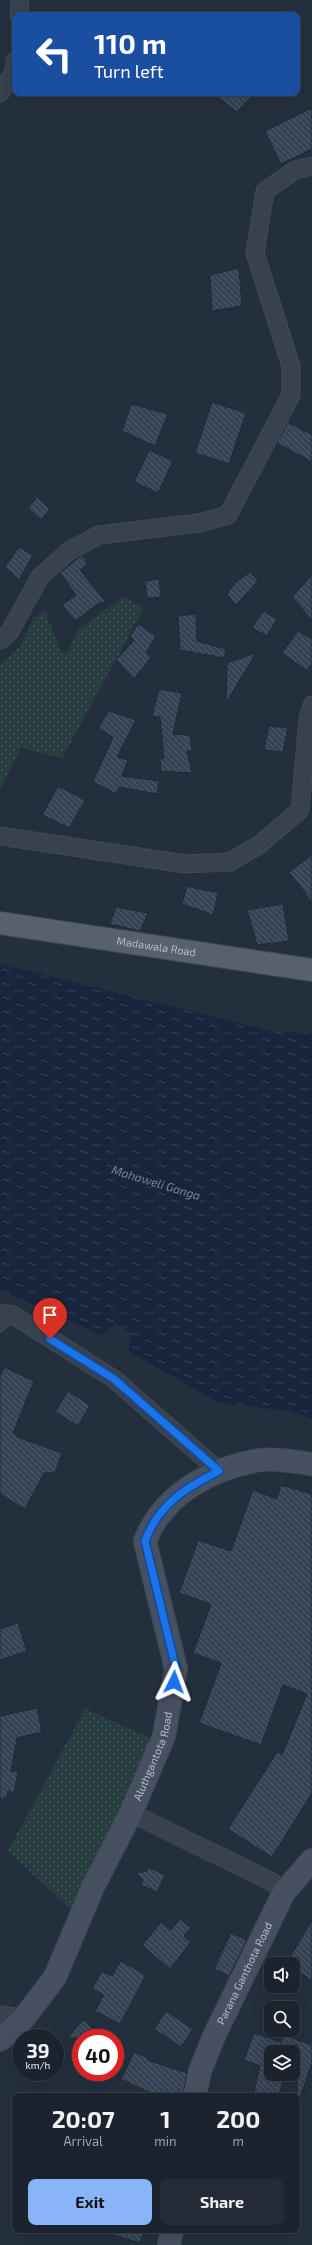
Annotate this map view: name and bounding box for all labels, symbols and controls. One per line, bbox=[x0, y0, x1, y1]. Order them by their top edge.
text: 110 m bbox=[94, 26, 167, 60]
icon: left bbox=[28, 28, 80, 80]
text: Turn left bbox=[94, 60, 164, 82]
street label: Madawala Road bbox=[116, 934, 197, 958]
water label: Mahaweli Ganga bbox=[110, 1162, 202, 1202]
pin bbox=[33, 1298, 67, 1339]
icon: arrive bbox=[39, 1304, 61, 1326]
position arrow bbox=[153, 1661, 195, 1703]
street label: Aluthgantota Road bbox=[130, 1711, 174, 1802]
street label: Parana Ganthota Road bbox=[214, 1920, 274, 2026]
map controls bbox=[264, 1957, 300, 2081]
button: sound bbox=[264, 1957, 300, 1993]
button: search bbox=[264, 2001, 300, 2037]
speed limit sign: 40 bbox=[72, 2029, 124, 2081]
text: 39 bbox=[26, 2038, 50, 2062]
button: layers bbox=[264, 2045, 300, 2081]
text: km/h bbox=[26, 2059, 50, 2071]
text: 20:07 bbox=[52, 2104, 115, 2133]
text: 1 bbox=[160, 2104, 171, 2133]
text: 200 bbox=[216, 2104, 260, 2133]
text: Arrival bbox=[63, 2133, 103, 2149]
text: min bbox=[154, 2133, 177, 2149]
text: m bbox=[233, 2133, 244, 2149]
button: Exit bbox=[28, 2179, 152, 2225]
button: Share bbox=[160, 2179, 284, 2225]

